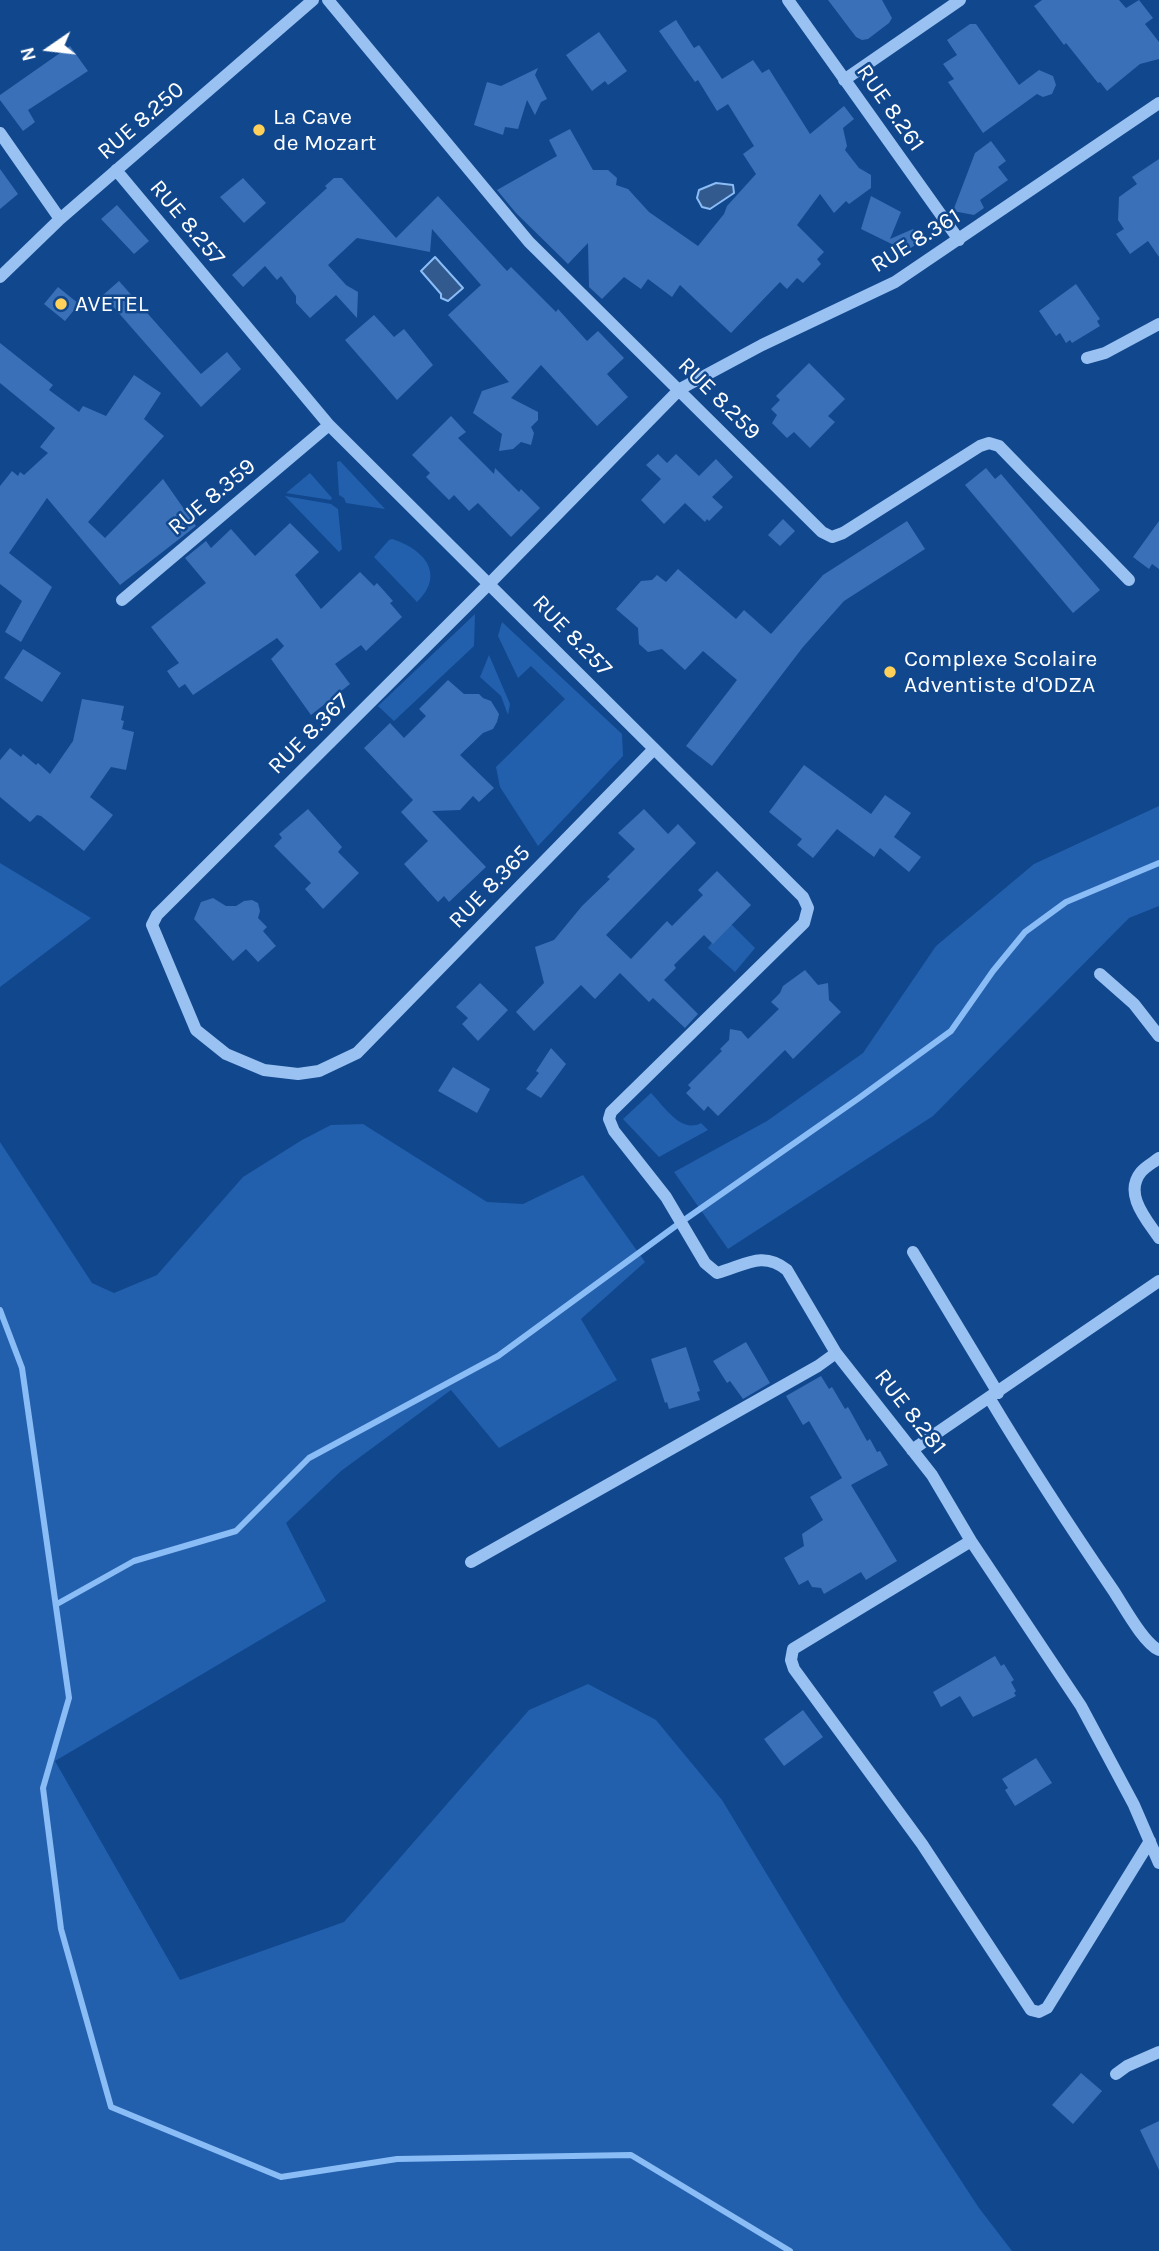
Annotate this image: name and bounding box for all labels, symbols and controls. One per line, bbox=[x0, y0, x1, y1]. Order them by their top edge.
north arrow bbox=[14, 14, 84, 84]
text: N bbox=[16, 45, 41, 63]
street label: RUE 8.261 bbox=[850, 59, 930, 157]
street label: RUE 8.250 bbox=[92, 76, 190, 166]
place label: La Cave de Mozart bbox=[273, 103, 376, 157]
marker: La Cave de Mozart bbox=[251, 122, 267, 138]
street label: RUE 8.257 bbox=[143, 175, 231, 271]
street label: RUE 8.361 bbox=[866, 203, 966, 279]
place label: AVETEL bbox=[75, 290, 149, 318]
marker: AVETEL bbox=[53, 296, 69, 312]
street label: RUE 8.259 bbox=[672, 352, 766, 446]
street label: RUE 8.359 bbox=[163, 452, 261, 542]
street label: RUE 8.257 bbox=[526, 589, 618, 683]
place label: Complexe Scolaire Adventiste d'ODZA bbox=[904, 645, 1097, 699]
marker: Complexe Scolaire Adventiste d'ODZA bbox=[882, 664, 898, 680]
street label: RUE 8.367 bbox=[263, 688, 355, 780]
street label: RUE 8.365 bbox=[443, 839, 537, 935]
street label: RUE 8.281 bbox=[868, 1364, 952, 1460]

